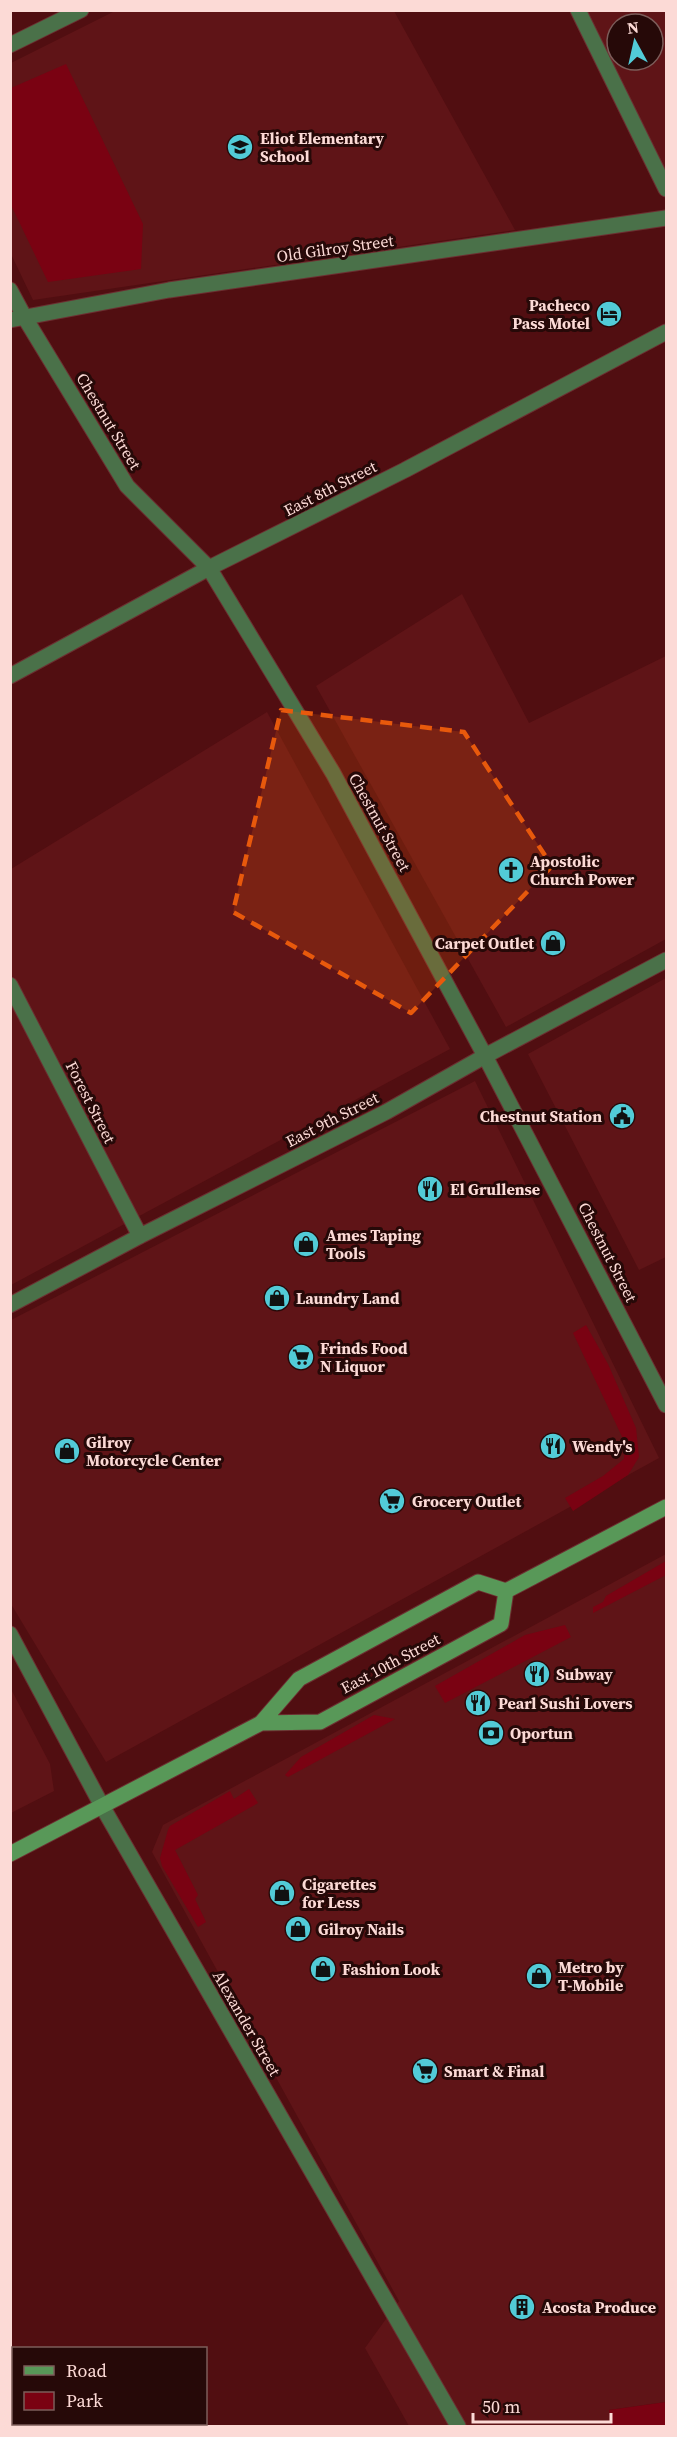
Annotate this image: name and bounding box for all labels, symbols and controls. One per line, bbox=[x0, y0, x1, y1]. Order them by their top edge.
north arrow bbox=[605, 12, 665, 72]
text: N bbox=[626, 15, 641, 39]
place label: Eliot Elementary School bbox=[260, 127, 384, 167]
school or university icon: Eliot Elementary School bbox=[225, 132, 255, 162]
street label: Old Gilroy Street bbox=[275, 229, 396, 267]
place label: Pacheco Pass Motel bbox=[512, 294, 590, 334]
hotel icon: Pacheco Pass Motel bbox=[594, 299, 624, 329]
street label: Chestnut Street bbox=[71, 369, 147, 474]
street label: East 8th Street bbox=[280, 455, 381, 521]
street label: Chestnut Street bbox=[344, 769, 416, 876]
place label: Apostolic Church Power bbox=[530, 850, 635, 890]
church icon: Apostolic Church Power bbox=[496, 855, 526, 885]
shop icon: Carpet Outlet bbox=[538, 928, 568, 958]
place label: Carpet Outlet bbox=[435, 932, 534, 954]
street label: Forest Street bbox=[61, 1057, 121, 1148]
street label: East 9th Street bbox=[282, 1086, 383, 1152]
public building icon: Chestnut Station bbox=[607, 1101, 637, 1131]
place label: Chestnut Station bbox=[480, 1105, 602, 1127]
restaurant icon: El Grullense bbox=[415, 1174, 445, 1204]
place label: El Grullense bbox=[450, 1178, 540, 1200]
street label: Chestnut Street bbox=[573, 1198, 643, 1306]
place label: Ames Taping Tools bbox=[326, 1224, 421, 1264]
shop icon: Ames Taping Tools bbox=[291, 1229, 321, 1259]
shop icon: Laundry Land bbox=[262, 1283, 292, 1313]
place label: Laundry Land bbox=[296, 1287, 400, 1309]
place label: Frinds Food N Liquor bbox=[320, 1337, 408, 1377]
supermarket icon: Frinds Food N Liquor bbox=[286, 1342, 316, 1372]
place label: Gilroy Motorcycle Center bbox=[86, 1431, 222, 1471]
restaurant icon: Wendy's bbox=[538, 1431, 568, 1461]
place label: Wendy's bbox=[572, 1435, 633, 1457]
shop icon: Gilroy Motorcycle Center bbox=[52, 1436, 82, 1466]
supermarket icon: Grocery Outlet bbox=[377, 1486, 407, 1516]
place label: Grocery Outlet bbox=[412, 1490, 521, 1512]
street label: East 10th Street bbox=[336, 1627, 444, 1698]
restaurant icon: Subway bbox=[522, 1659, 552, 1689]
place label: Subway bbox=[556, 1663, 613, 1685]
restaurant icon: Pearl Sushi Lovers bbox=[463, 1688, 493, 1718]
place label: Pearl Sushi Lovers bbox=[498, 1692, 633, 1714]
bank icon: Oportun bbox=[476, 1718, 506, 1748]
place label: Oportun bbox=[510, 1722, 573, 1744]
place label: Cigarettes for Less bbox=[302, 1873, 376, 1913]
shop icon: Cigarettes for Less bbox=[267, 1878, 297, 1908]
shop icon: Gilroy Nails bbox=[283, 1914, 313, 1944]
place label: Gilroy Nails bbox=[318, 1918, 404, 1940]
shop icon: Fashion Look bbox=[308, 1954, 338, 1984]
place label: Metro by T-Mobile bbox=[558, 1956, 624, 1996]
place label: Fashion Look bbox=[342, 1958, 441, 1980]
shop icon: Metro by T-Mobile bbox=[524, 1961, 554, 1991]
street label: Alexander Street bbox=[208, 1966, 287, 2081]
supermarket icon: Smart & Final bbox=[410, 2056, 440, 2086]
place label: Smart & Final bbox=[444, 2060, 545, 2082]
building icon: Acosta Produce bbox=[507, 2292, 537, 2322]
place label: Acosta Produce bbox=[542, 2296, 656, 2318]
legend bbox=[12, 2347, 207, 2425]
text: Road bbox=[66, 2358, 107, 2383]
scale bar bbox=[473, 2386, 611, 2424]
text: Park bbox=[66, 2388, 103, 2413]
text: 50 m bbox=[482, 2394, 520, 2419]

